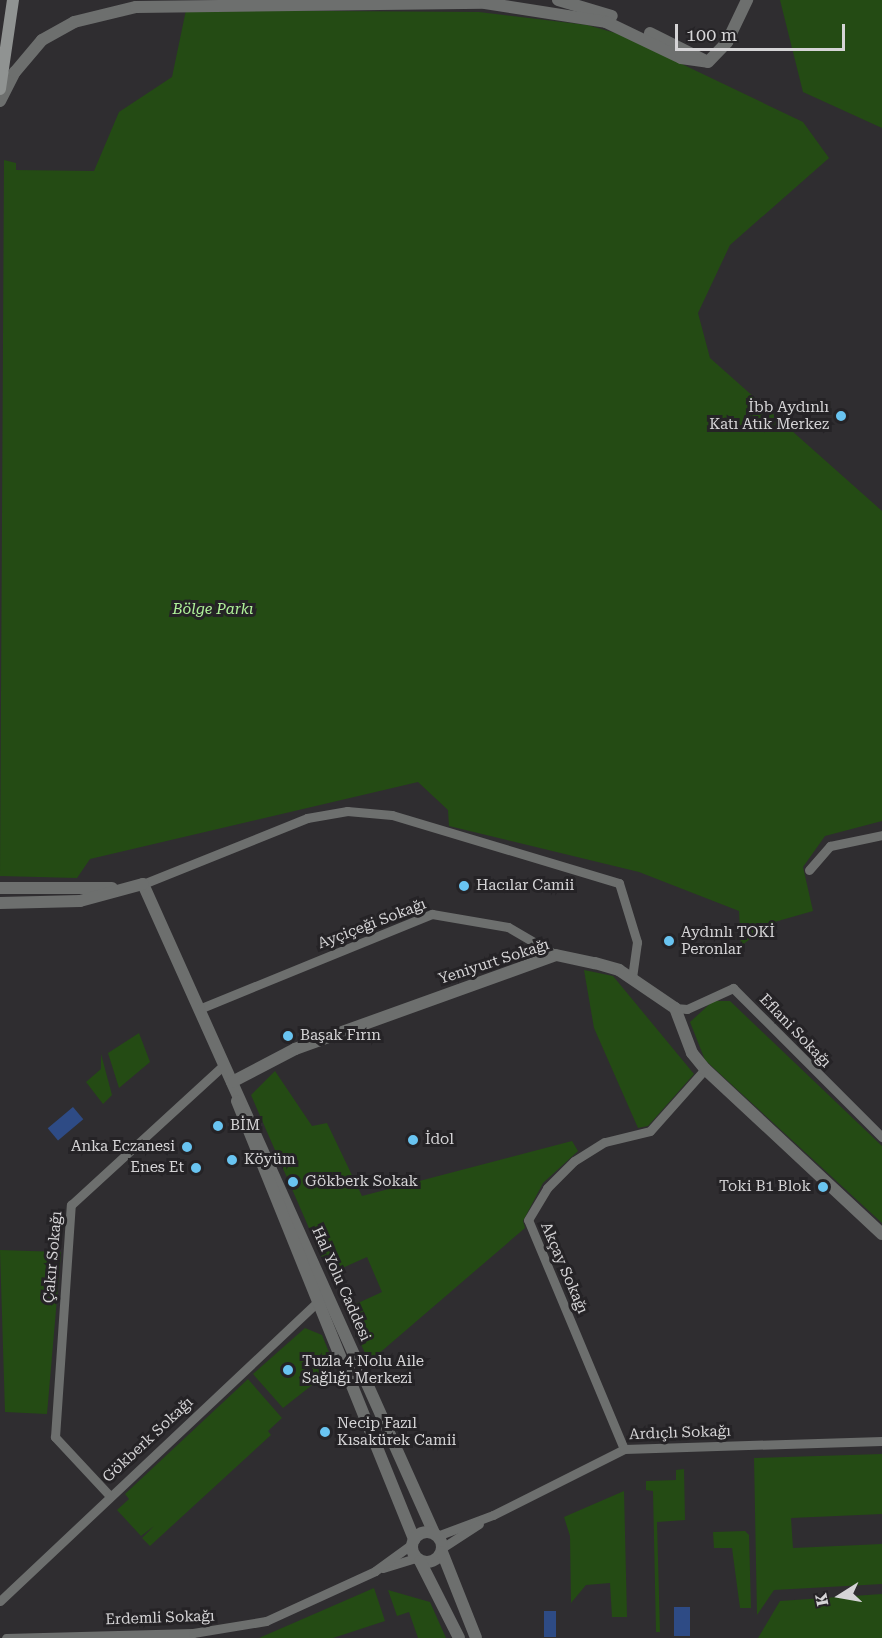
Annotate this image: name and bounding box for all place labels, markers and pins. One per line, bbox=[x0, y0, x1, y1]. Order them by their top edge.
place label: İbb Aydınlı Katı Atık Merkez bbox=[709, 398, 829, 433]
marker: İbb Aydınlı Katı Atık Merkez bbox=[834, 409, 848, 423]
place label: Hacılar Camii bbox=[476, 877, 574, 895]
marker: Hacılar Camii bbox=[457, 879, 471, 893]
place label: Aydınlı TOKİ Peronlar bbox=[681, 923, 775, 958]
marker: Aydınlı TOKİ Peronlar bbox=[662, 934, 676, 948]
place label: Başak Fırın bbox=[300, 1027, 381, 1045]
marker: Başak Fırın bbox=[281, 1029, 295, 1043]
place label: BİM bbox=[230, 1117, 260, 1135]
marker: BİM bbox=[211, 1119, 225, 1133]
place label: İdol bbox=[425, 1131, 454, 1149]
marker: İdol bbox=[406, 1133, 420, 1147]
place label: Anka Eczanesi bbox=[71, 1138, 175, 1156]
marker: Anka Eczanesi bbox=[180, 1140, 194, 1154]
place label: Köyüm bbox=[244, 1151, 296, 1169]
marker: Köyüm bbox=[225, 1153, 239, 1167]
place label: Enes Et bbox=[130, 1159, 184, 1177]
marker: Enes Et bbox=[189, 1161, 203, 1175]
place label: Gökberk Sokak bbox=[305, 1173, 418, 1191]
marker: Gökberk Sokak bbox=[286, 1175, 300, 1189]
place label: Toki B1 Blok bbox=[719, 1178, 811, 1196]
marker: Toki B1 Blok bbox=[816, 1180, 830, 1194]
place label: Tuzla 4 Nolu Aile Sağlığı Merkezi bbox=[302, 1352, 424, 1387]
marker: Tuzla 4 Nolu Aile Sağlığı Merkezi bbox=[279, 1361, 297, 1379]
place label: Necip Fazıl Kısakürek Camii bbox=[337, 1414, 456, 1449]
marker: Necip Fazıl Kısakürek Camii bbox=[318, 1425, 332, 1439]

